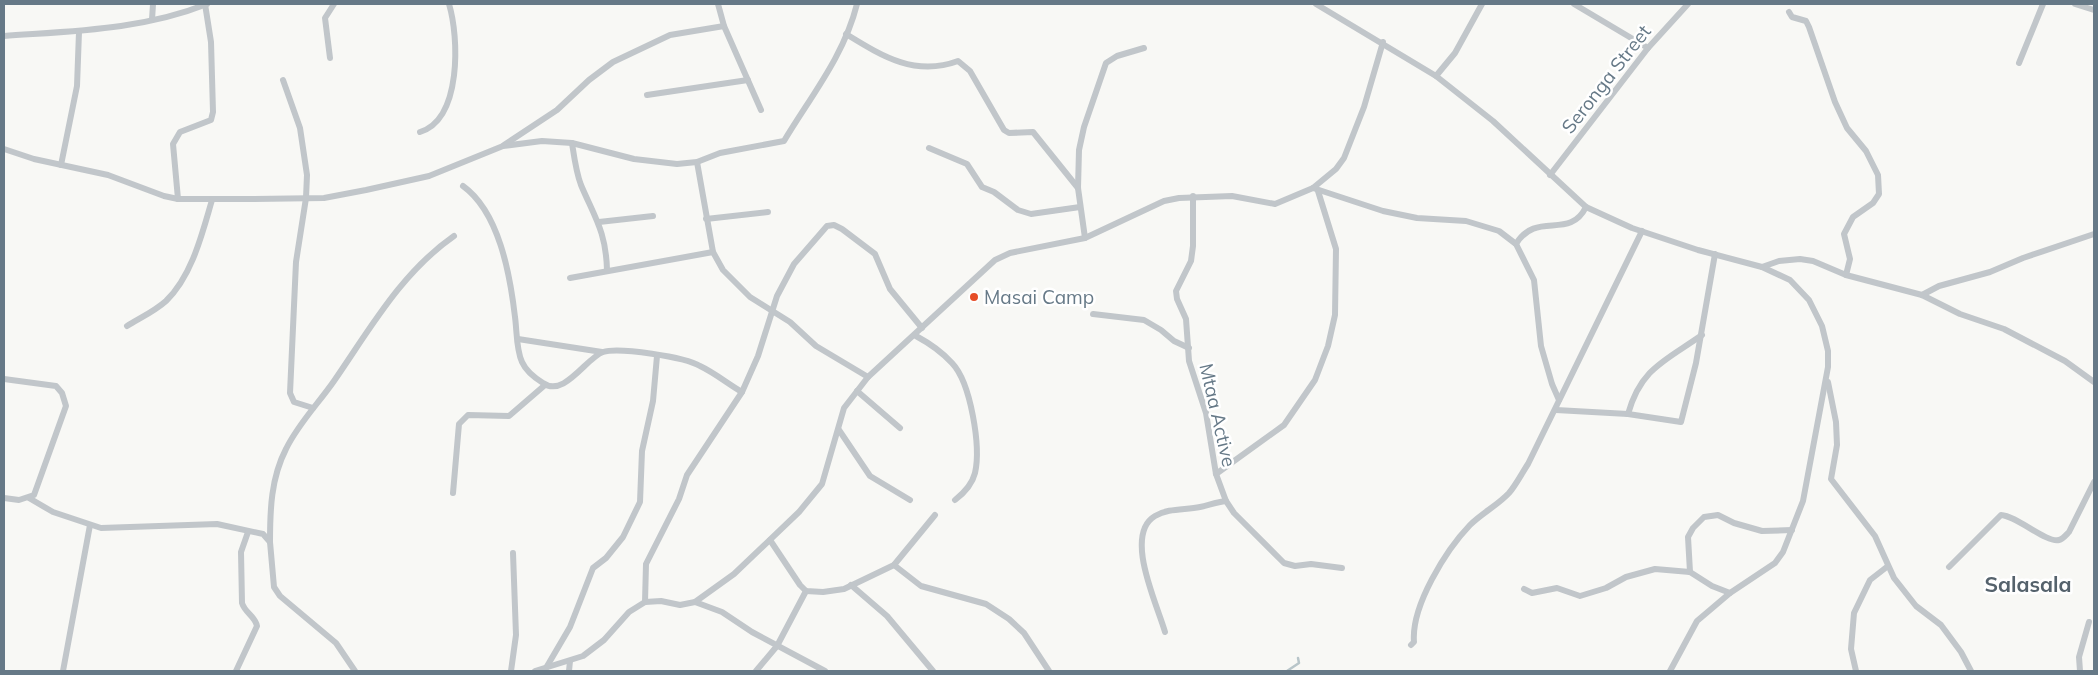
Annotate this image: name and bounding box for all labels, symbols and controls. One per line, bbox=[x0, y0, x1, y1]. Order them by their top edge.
street label: Seronga Street bbox=[1556, 20, 1656, 138]
place label: Masai Camp bbox=[984, 285, 1094, 309]
marker: Masai Camp bbox=[968, 291, 980, 303]
street label: Mtaa Active bbox=[1194, 361, 1242, 469]
district label: Salasala bbox=[1984, 571, 2072, 597]

